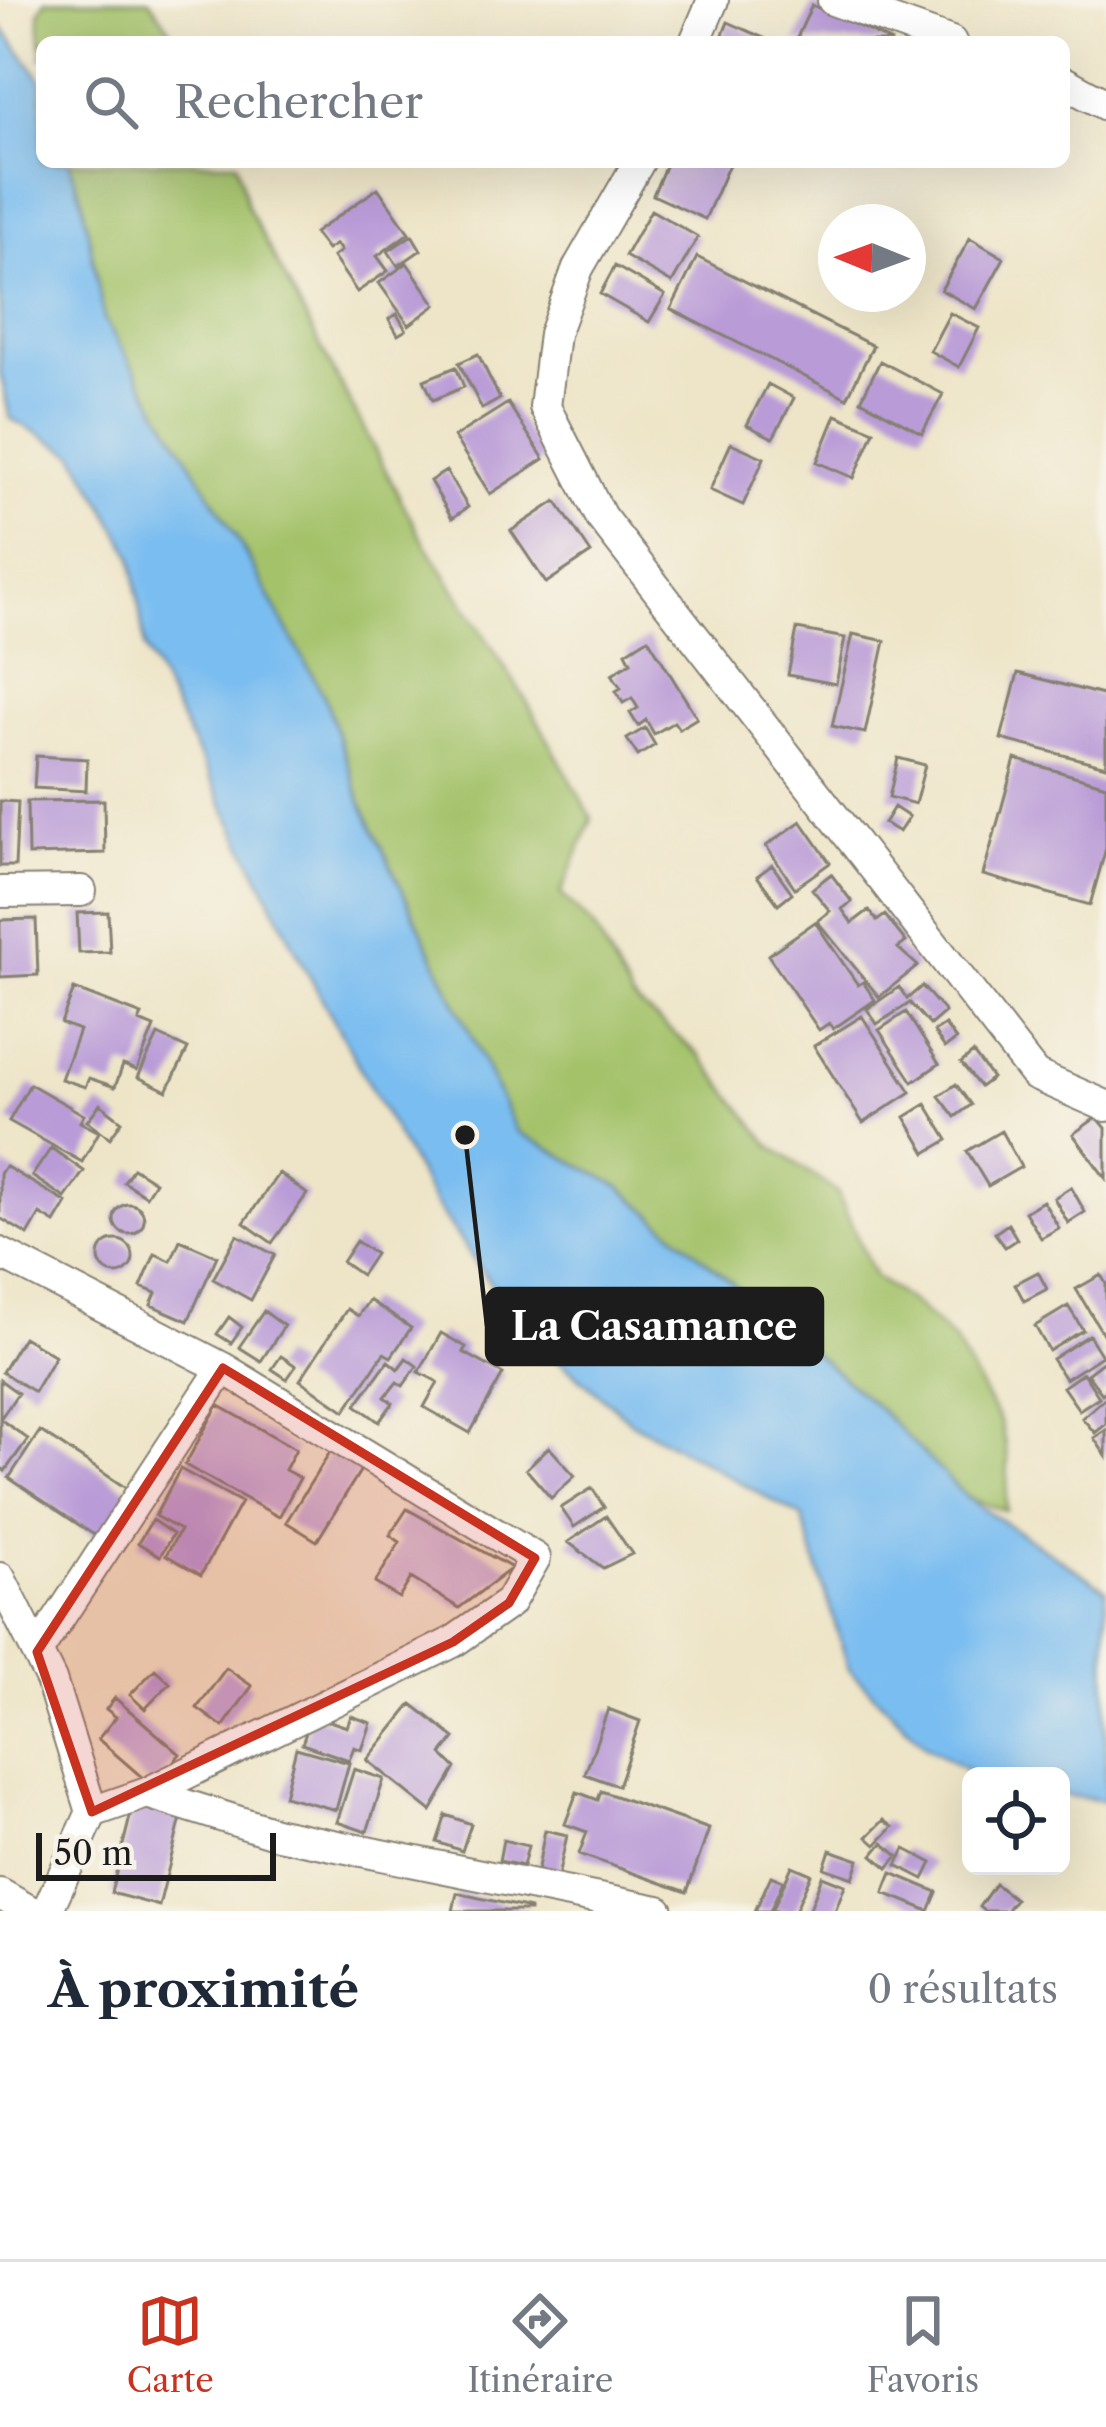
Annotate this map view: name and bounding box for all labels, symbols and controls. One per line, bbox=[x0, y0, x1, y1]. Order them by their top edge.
search box bbox=[36, 36, 1070, 168]
icon: search bbox=[78, 69, 144, 135]
text: Rechercher bbox=[174, 74, 423, 130]
north arrow bbox=[818, 204, 926, 312]
callout: La Casamance bbox=[487, 1289, 822, 1364]
text: La Casamance bbox=[511, 1302, 797, 1350]
map controls bbox=[962, 1767, 1070, 1875]
button: locate bbox=[962, 1767, 1070, 1875]
scale bar bbox=[36, 1827, 276, 1880]
text: 50 m bbox=[54, 1833, 132, 1874]
text: À proximité bbox=[48, 1958, 359, 2020]
text: 0 résultats bbox=[867, 1965, 1058, 2013]
tab: Carte bbox=[127, 2288, 214, 2401]
tab: Itinéraire bbox=[467, 2288, 613, 2401]
tab: Favoris bbox=[867, 2288, 979, 2401]

